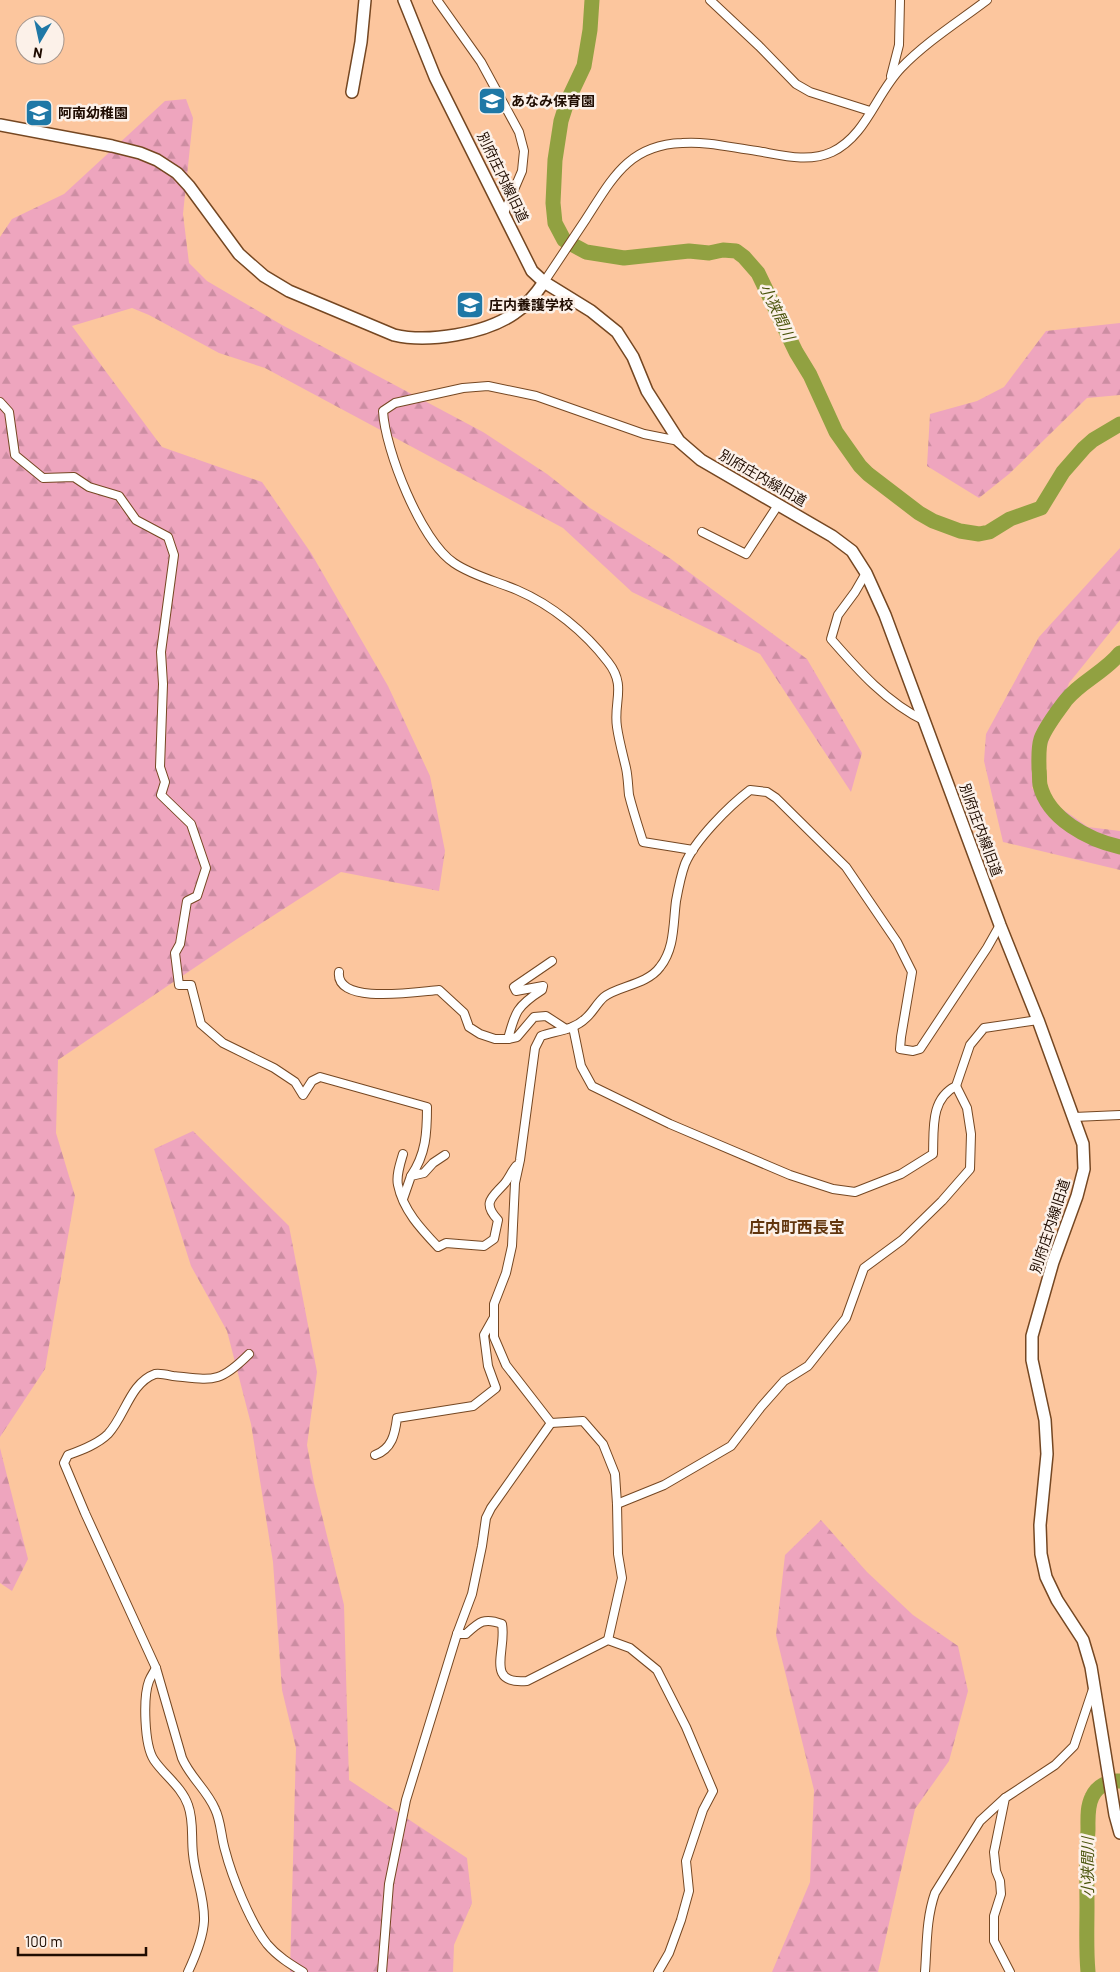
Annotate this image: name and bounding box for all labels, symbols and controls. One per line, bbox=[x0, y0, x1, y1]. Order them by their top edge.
north arrow bbox=[15, 15, 65, 65]
text: N bbox=[32, 44, 44, 62]
school or university icon: あなみ保育園 bbox=[477, 86, 507, 116]
place label: あなみ保育園 bbox=[511, 92, 595, 109]
school or university icon: 阿南幼稚園 bbox=[24, 98, 54, 128]
place label: 阿南幼稚園 bbox=[58, 104, 128, 121]
street label: 別府庄内線旧道 bbox=[474, 129, 533, 225]
water label: 小狭間川 bbox=[757, 281, 800, 344]
school or university icon: 庄内養護学校 bbox=[455, 290, 485, 320]
place label: 庄内養護学校 bbox=[489, 296, 573, 313]
street label: 別府庄内線旧道 bbox=[717, 446, 810, 509]
street label: 別府庄内線旧道 bbox=[957, 781, 1006, 879]
street label: 別府庄内線旧道 bbox=[1026, 1177, 1073, 1275]
district label: 庄内町西長宝 bbox=[749, 1217, 845, 1236]
water label: 小狭間川 bbox=[1078, 1835, 1096, 1897]
scale bar bbox=[18, 1924, 145, 1956]
text: 100 m bbox=[25, 1932, 63, 1950]

